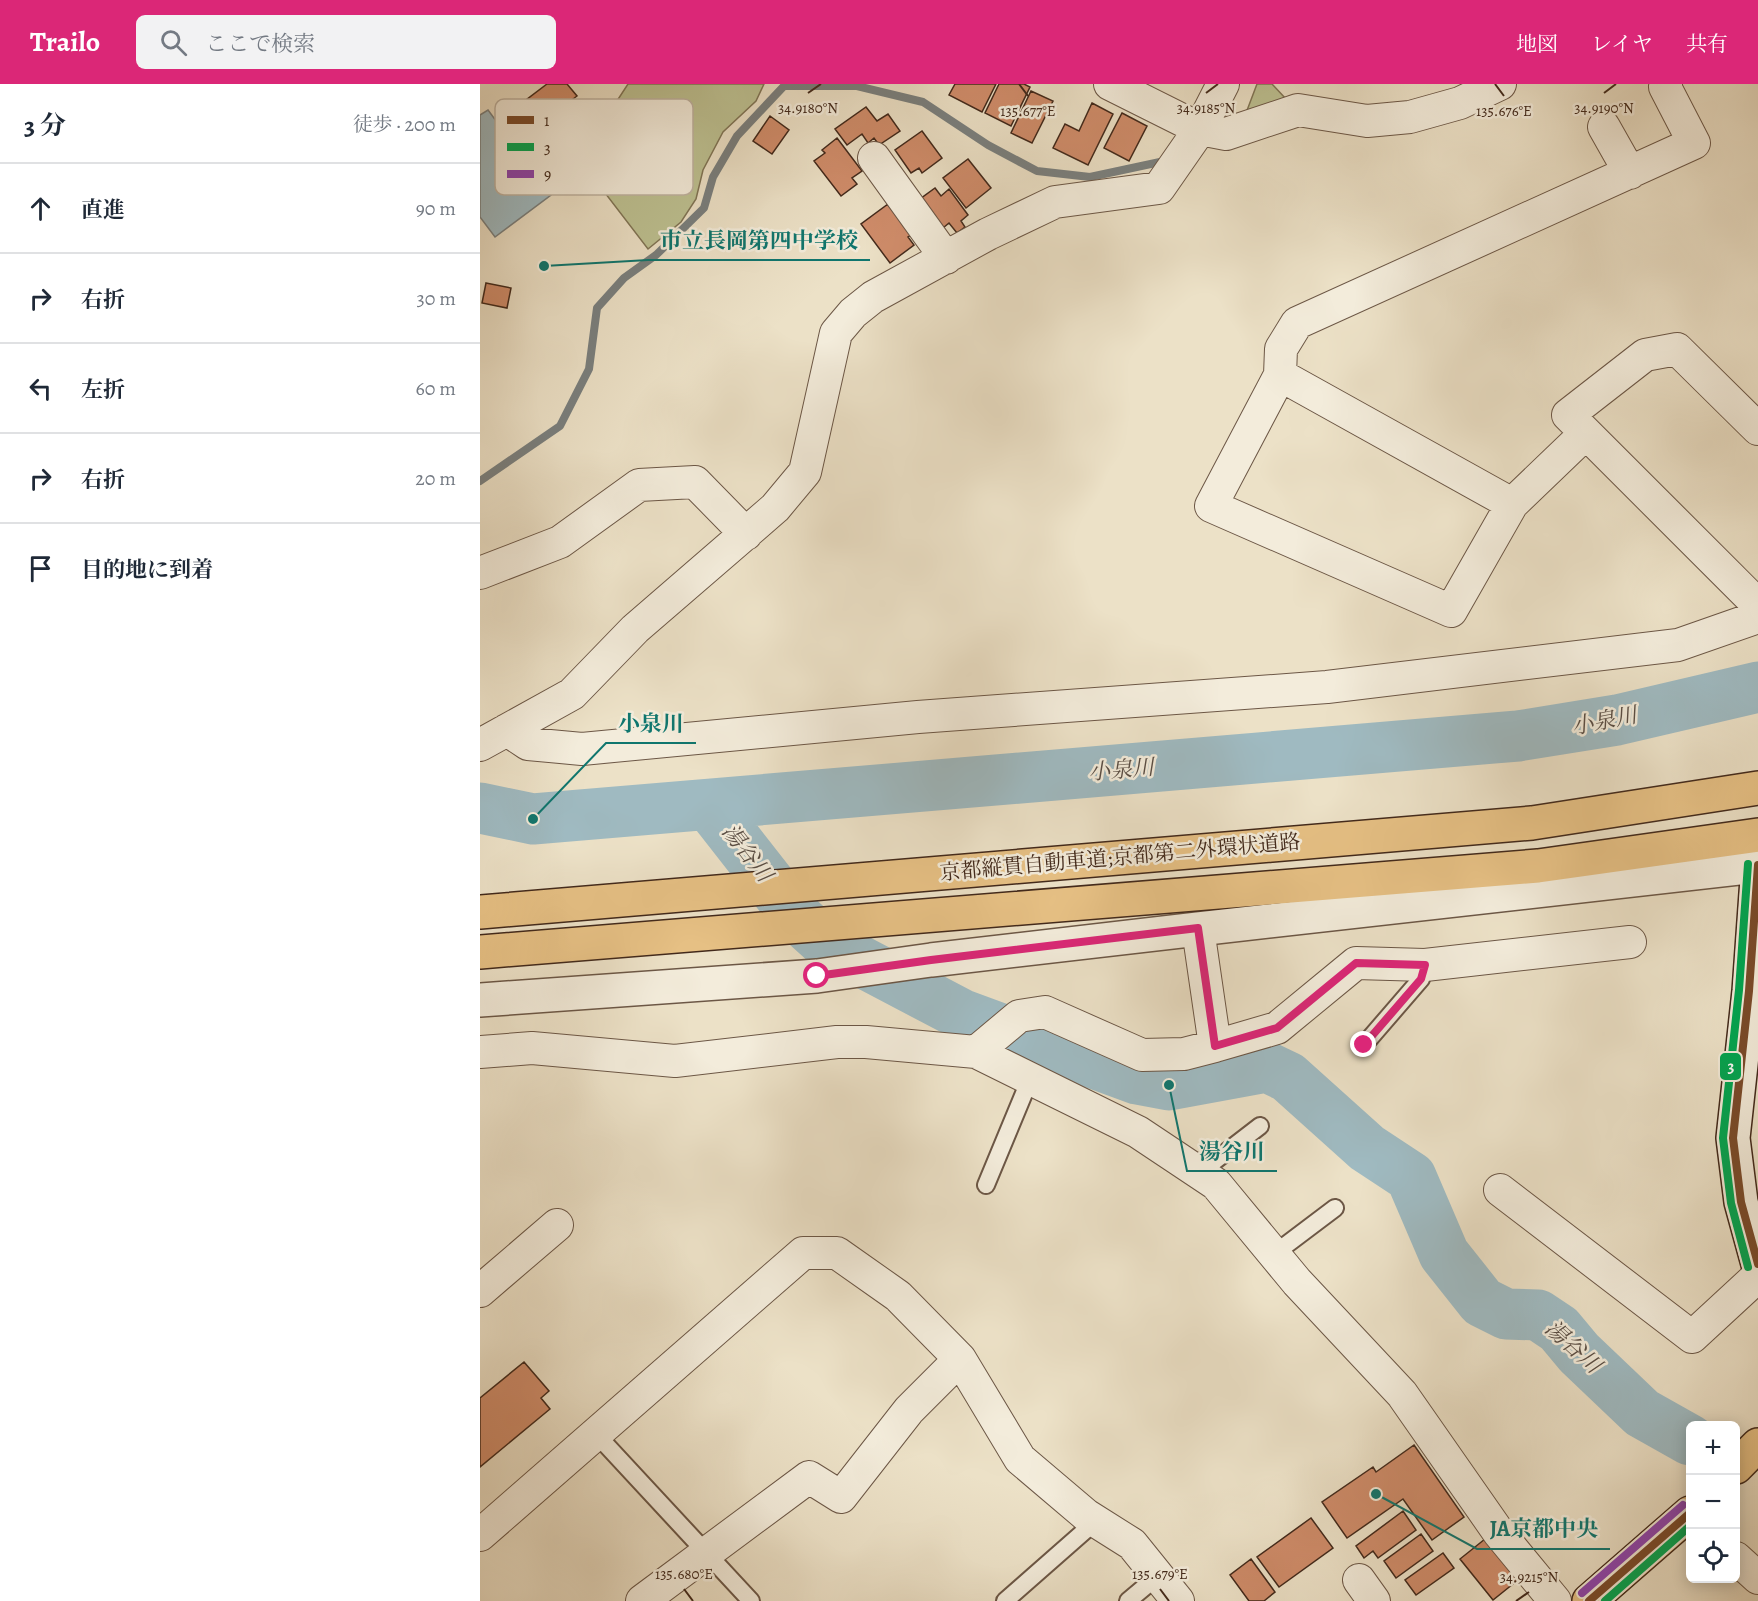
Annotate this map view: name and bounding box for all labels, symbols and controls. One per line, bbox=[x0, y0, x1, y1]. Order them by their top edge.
search box bbox=[136, 15, 556, 69]
text: Trailo bbox=[30, 23, 100, 61]
icon: search bbox=[157, 26, 190, 59]
text: ここで検索 bbox=[205, 29, 315, 59]
text: 地図 bbox=[1516, 30, 1558, 58]
text: レイヤ bbox=[1591, 30, 1653, 58]
text: 共有 bbox=[1686, 30, 1728, 58]
text: 34.9180°N bbox=[778, 98, 838, 118]
text: 34.9185°N bbox=[1177, 98, 1236, 118]
text: 34.9190°N bbox=[1574, 98, 1634, 118]
legend bbox=[495, 99, 693, 195]
text: 135.677°E bbox=[1000, 101, 1056, 121]
text: 135.676°E bbox=[1476, 101, 1532, 121]
text: 3 分 bbox=[24, 108, 66, 143]
text: 1 bbox=[544, 110, 550, 132]
text: 徒歩 · 200 m bbox=[353, 111, 456, 138]
text: 3 bbox=[544, 137, 551, 159]
text: 9 bbox=[544, 164, 551, 186]
icon: ahead bbox=[24, 192, 57, 225]
text: 直進 bbox=[81, 195, 125, 225]
text: 90 m bbox=[416, 195, 456, 222]
callout: 市立長岡第四中学校 bbox=[648, 220, 870, 260]
text: 市立長岡第四中学校 bbox=[660, 226, 858, 256]
icon: right bbox=[24, 282, 57, 315]
text: 右折 bbox=[81, 285, 125, 315]
text: 30 m bbox=[416, 285, 456, 312]
icon: left bbox=[24, 372, 57, 405]
text: 左折 bbox=[81, 375, 125, 405]
text: 60 m bbox=[416, 375, 456, 402]
icon: right bbox=[24, 462, 57, 495]
text: 右折 bbox=[81, 465, 125, 495]
text: 20 m bbox=[415, 465, 456, 492]
icon: arrive bbox=[24, 552, 57, 585]
text: 目的地に到着 bbox=[81, 555, 213, 585]
water label: 小泉川 bbox=[1569, 700, 1641, 742]
callout: 小泉川 bbox=[606, 703, 696, 743]
text: 小泉川 bbox=[618, 709, 684, 739]
water label: 小泉川 bbox=[1087, 752, 1157, 788]
water label: 湯谷川 bbox=[715, 818, 780, 890]
street label: 京都縦貫自動車道;京都第二外環状道路 bbox=[938, 827, 1302, 887]
route start bbox=[803, 962, 829, 988]
route end bbox=[1350, 1031, 1376, 1057]
line badge: 3 bbox=[1719, 1052, 1742, 1081]
text: 3 bbox=[1728, 1056, 1735, 1078]
callout: 湯谷川 bbox=[1187, 1131, 1277, 1171]
text: 湯谷川 bbox=[1199, 1137, 1265, 1167]
water label: 湯谷川 bbox=[1538, 1314, 1609, 1382]
map controls bbox=[1686, 1421, 1740, 1583]
button: + bbox=[1686, 1421, 1740, 1475]
button: − bbox=[1686, 1475, 1740, 1529]
callout: JA京都中央 bbox=[1477, 1509, 1610, 1549]
text: JA京都中央 bbox=[1490, 1514, 1598, 1544]
button: locate bbox=[1686, 1529, 1740, 1583]
text: 135.680°E bbox=[655, 1564, 713, 1584]
text: 135.679°E bbox=[1132, 1564, 1188, 1584]
text: 34.9215°N bbox=[1500, 1567, 1558, 1587]

